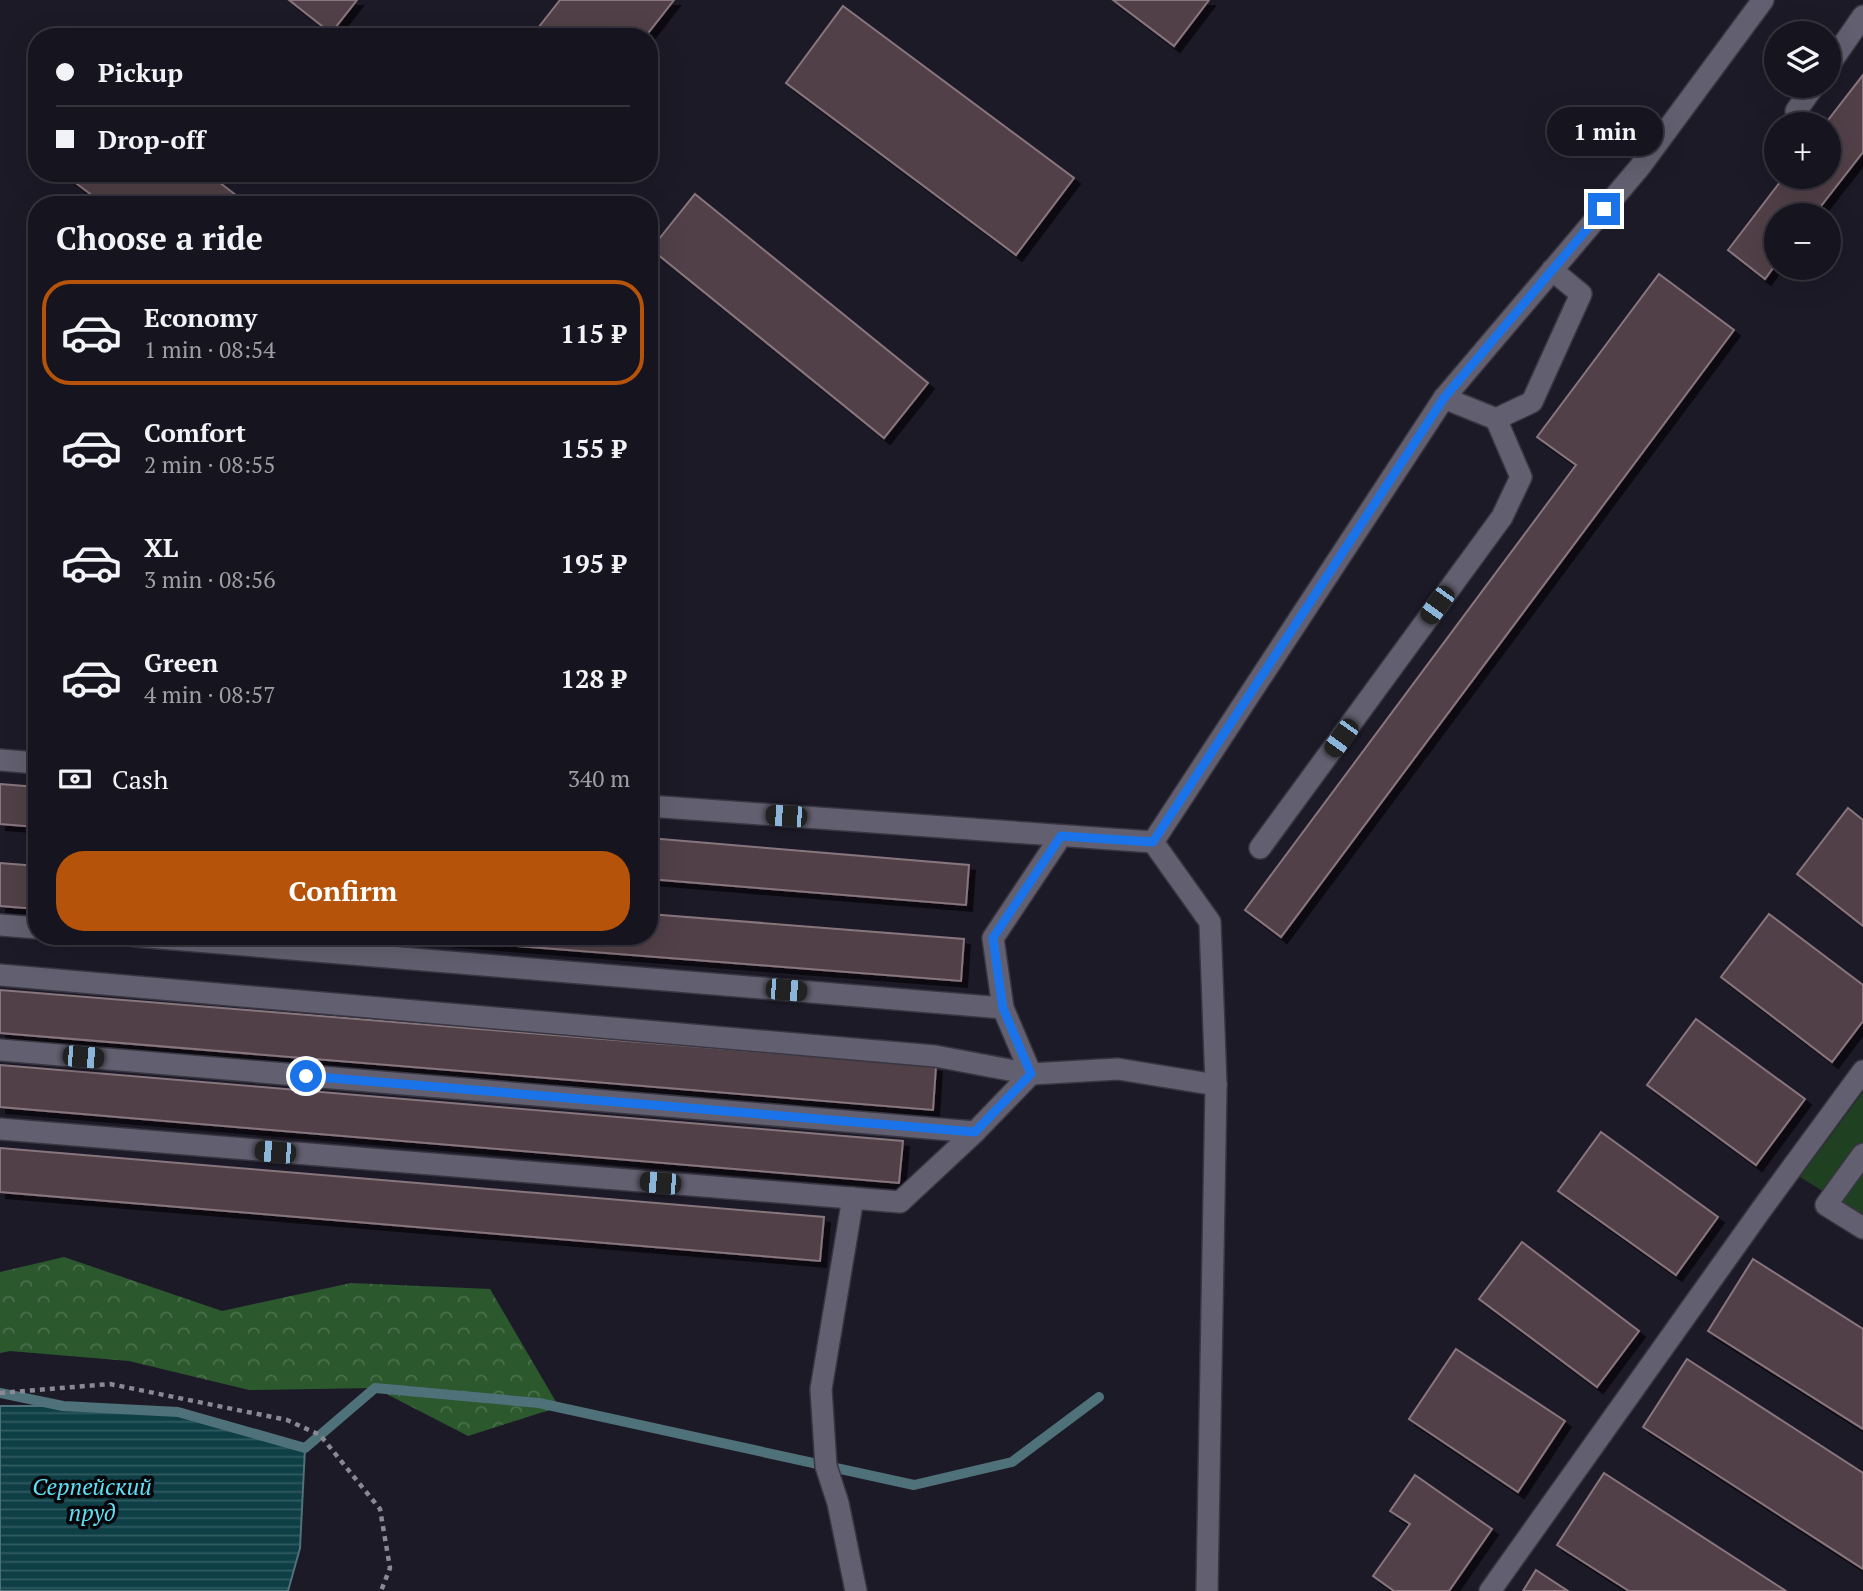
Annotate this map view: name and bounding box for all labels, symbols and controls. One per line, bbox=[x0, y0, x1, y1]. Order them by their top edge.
map controls bbox=[1764, 21, 1841, 280]
button: layers bbox=[1764, 21, 1841, 98]
text: Pickup bbox=[98, 55, 183, 89]
callout: 1 min bbox=[1546, 108, 1662, 156]
button: + bbox=[1764, 112, 1841, 189]
text: 1 min bbox=[1574, 116, 1636, 147]
text: Drop-off bbox=[98, 122, 205, 156]
route end bbox=[1588, 193, 1620, 225]
button: − bbox=[1764, 203, 1841, 280]
text: Choose a ride bbox=[56, 217, 263, 259]
text: Economy bbox=[144, 300, 257, 334]
icon: car bbox=[60, 301, 123, 364]
text: 115 ₽ bbox=[560, 316, 626, 350]
text: 1 min · 08:54 bbox=[144, 334, 276, 365]
text: Comfort bbox=[144, 415, 246, 449]
icon: car bbox=[60, 416, 123, 479]
text: 155 ₽ bbox=[560, 431, 626, 465]
text: 2 min · 08:55 bbox=[144, 449, 276, 480]
text: XL bbox=[144, 530, 178, 564]
icon: car bbox=[60, 531, 123, 594]
text: 195 ₽ bbox=[560, 546, 626, 580]
text: 3 min · 08:56 bbox=[144, 564, 276, 595]
car bbox=[1417, 582, 1458, 628]
text: Green bbox=[144, 645, 218, 679]
icon: car bbox=[60, 646, 123, 709]
text: 128 ₽ bbox=[560, 661, 626, 695]
text: 4 min · 08:57 bbox=[144, 679, 276, 710]
car bbox=[1321, 715, 1362, 761]
icon: cash bbox=[56, 760, 94, 798]
text: Cash bbox=[112, 762, 168, 796]
text: 340 m bbox=[568, 763, 630, 794]
car bbox=[765, 804, 808, 828]
button: Confirm bbox=[56, 851, 630, 931]
car bbox=[765, 978, 808, 1002]
car bbox=[62, 1045, 105, 1069]
route start bbox=[290, 1060, 322, 1092]
car bbox=[254, 1140, 297, 1164]
car bbox=[639, 1171, 682, 1195]
water label: Серпейский пруд bbox=[32, 1471, 152, 1528]

